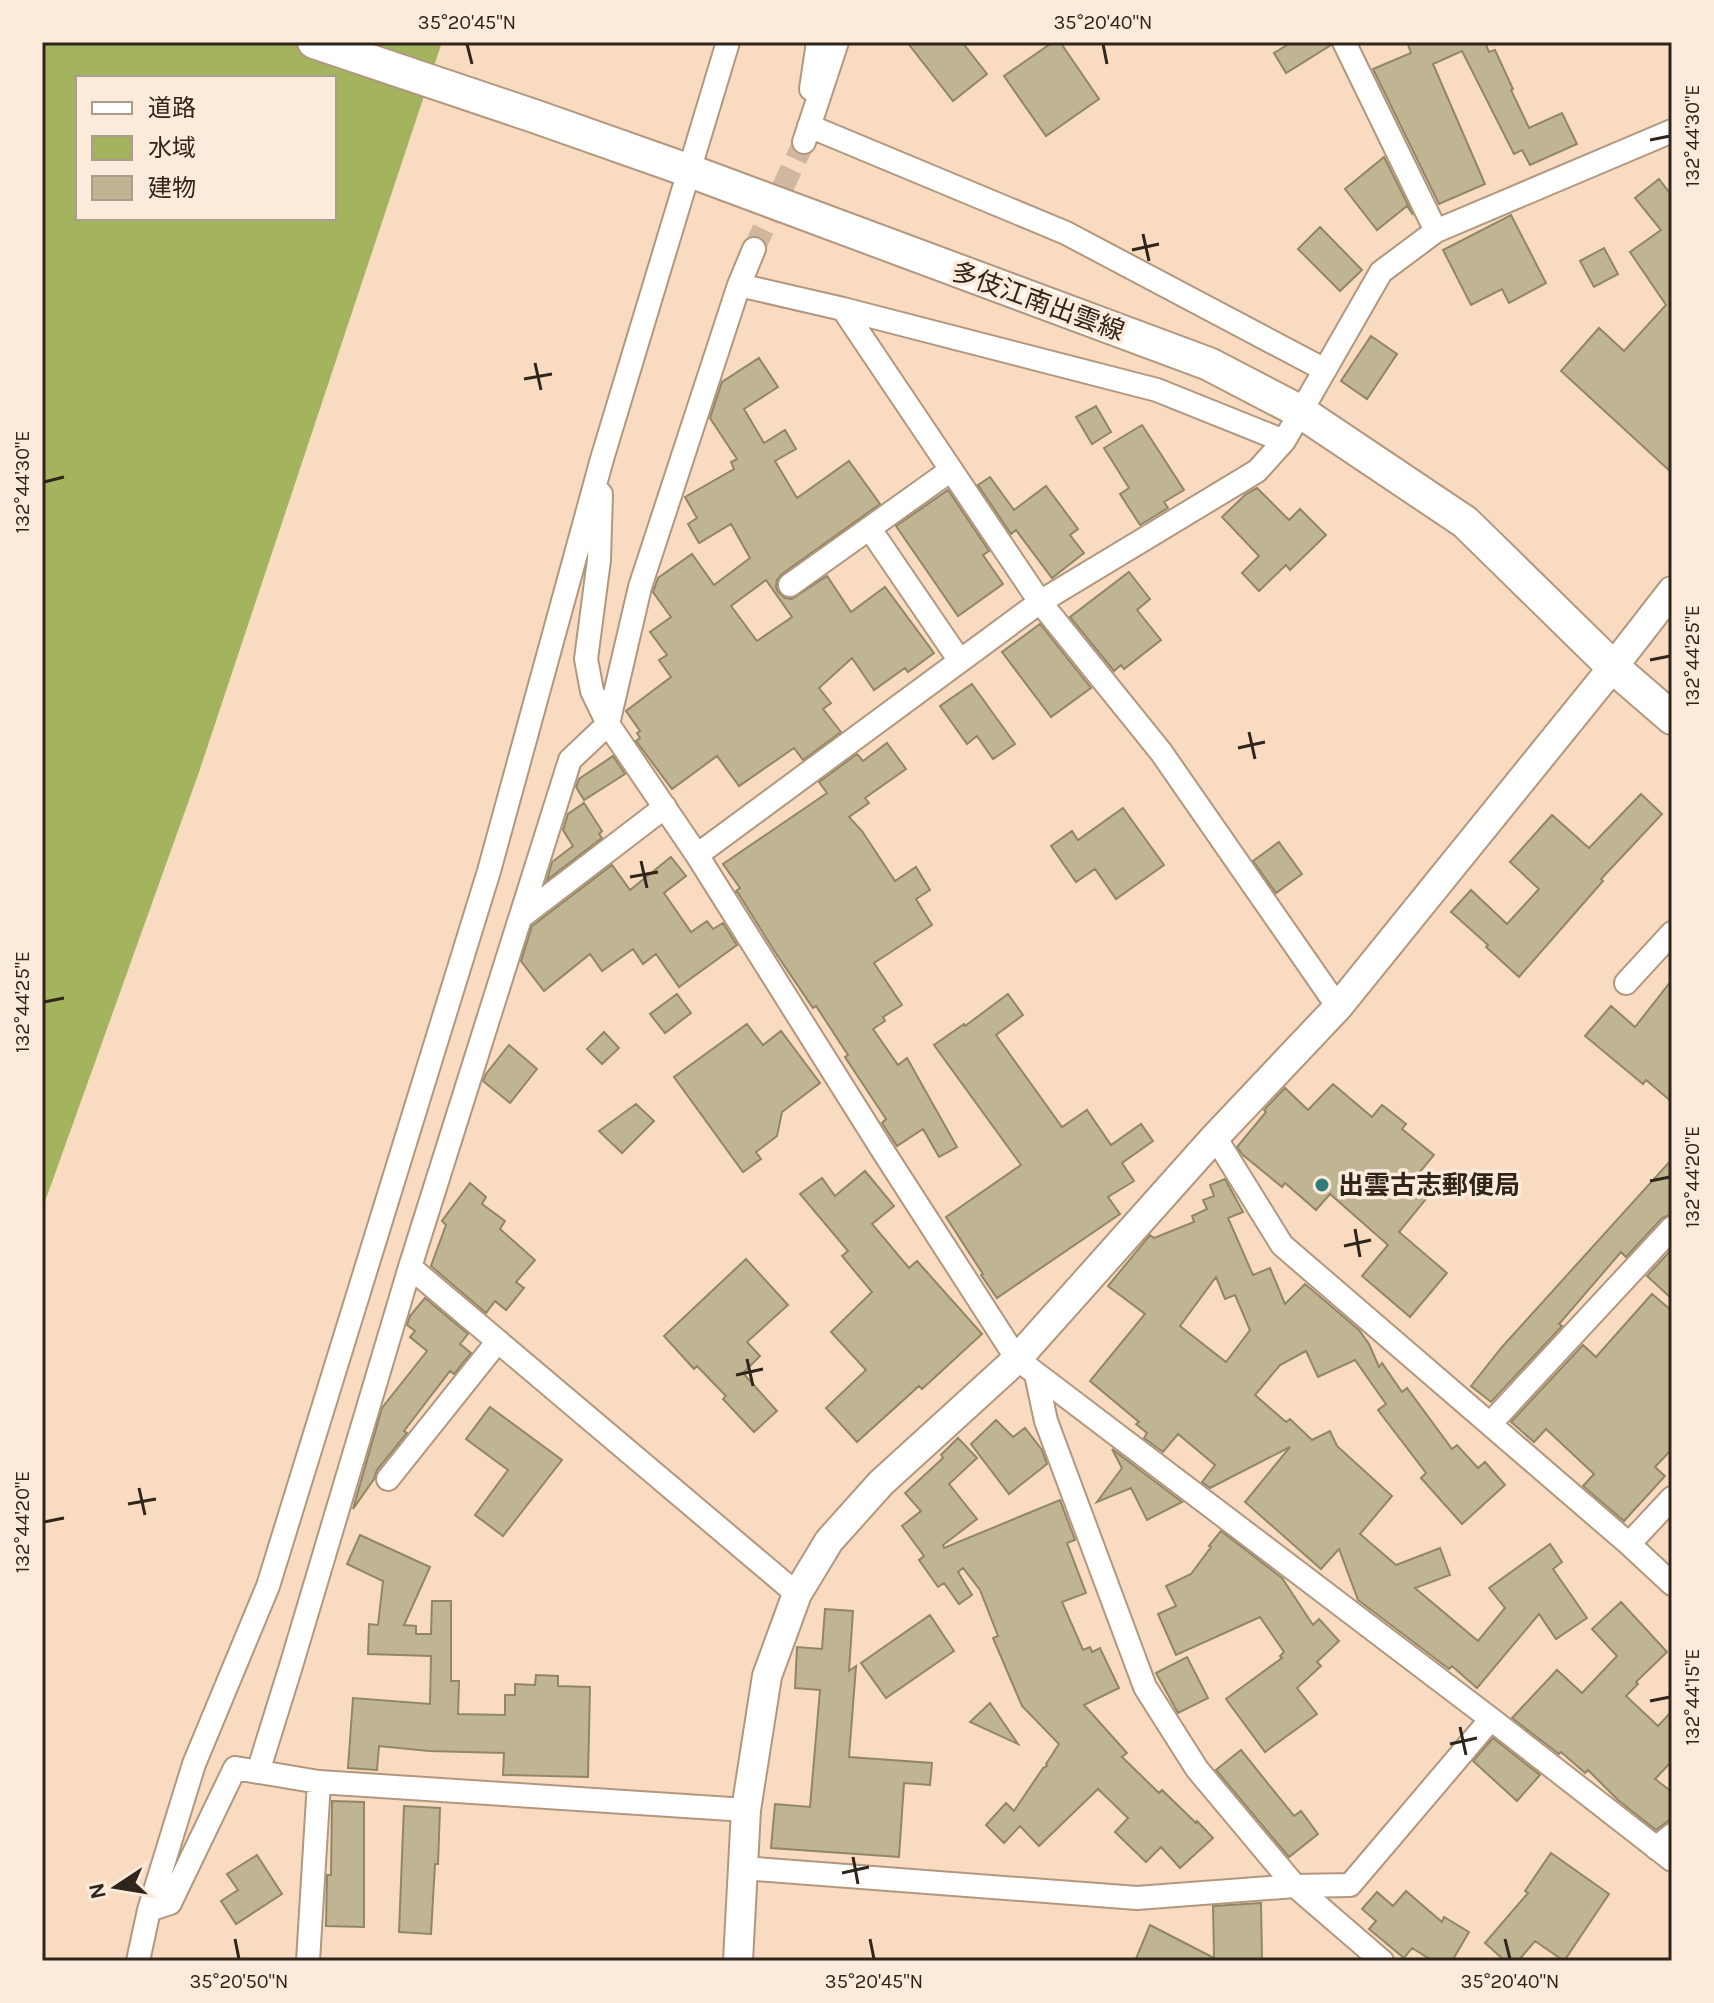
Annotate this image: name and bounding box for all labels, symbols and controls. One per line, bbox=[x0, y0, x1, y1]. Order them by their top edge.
text: 35°20'45"N bbox=[418, 11, 516, 34]
text: 35°20'40"N bbox=[1054, 11, 1152, 34]
legend bbox=[76, 76, 336, 220]
text: 132°44'30"E bbox=[1681, 85, 1704, 187]
text: 道路 bbox=[148, 94, 196, 122]
text: 水域 bbox=[148, 134, 196, 162]
text: 建物 bbox=[148, 174, 196, 202]
street label: 多伎江南出雲線 bbox=[947, 256, 1129, 347]
text: 132°44'30"E bbox=[11, 431, 34, 533]
text: 132°44'25"E bbox=[1681, 605, 1704, 707]
text: 132°44'25"E bbox=[11, 951, 34, 1053]
text: 132°44'20"E bbox=[1681, 1126, 1704, 1228]
place label: 出雲古志郵便局 bbox=[1338, 1170, 1520, 1201]
marker: 出雲古志郵便局 bbox=[1313, 1176, 1331, 1194]
text: 132°44'20"E bbox=[11, 1471, 34, 1573]
text: 132°44'15"E bbox=[1681, 1648, 1704, 1746]
north arrow bbox=[76, 1847, 156, 1927]
text: N bbox=[83, 1881, 112, 1901]
text: 35°20'50"N bbox=[189, 1970, 289, 1993]
text: 35°20'45"N bbox=[825, 1970, 923, 1993]
text: 35°20'40"N bbox=[1461, 1970, 1559, 1993]

